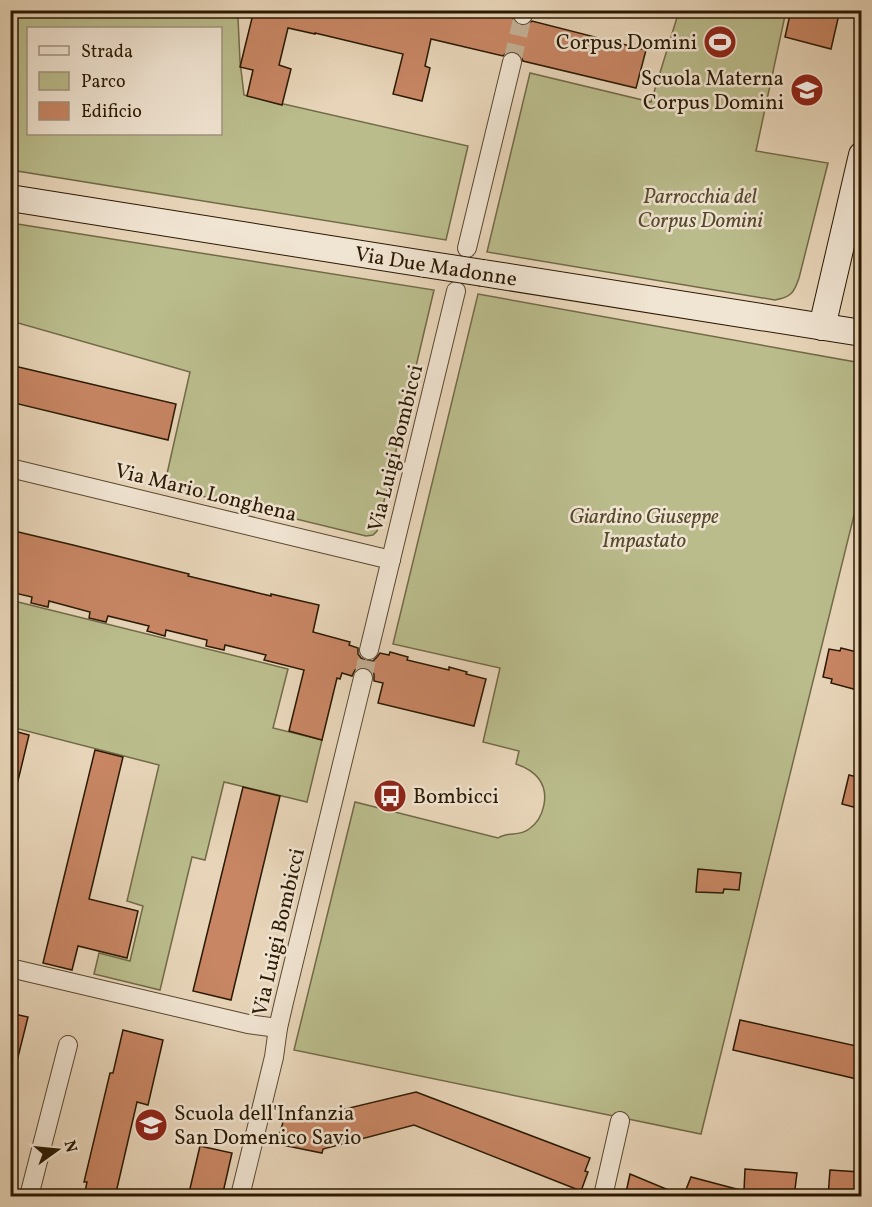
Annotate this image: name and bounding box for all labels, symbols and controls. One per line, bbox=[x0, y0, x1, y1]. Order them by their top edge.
sports icon: Corpus Domini bbox=[702, 24, 738, 60]
legend bbox=[27, 27, 222, 135]
place label: Corpus Domini bbox=[556, 29, 697, 58]
text: Strada bbox=[81, 40, 133, 65]
place label: Scuola Materna Corpus Domini bbox=[641, 65, 784, 118]
text: Parco bbox=[81, 70, 126, 95]
school or university icon: Scuola Materna Corpus Domini bbox=[789, 72, 825, 108]
text: Edificio bbox=[81, 100, 142, 125]
park label: Parrocchia del Corpus Domini bbox=[637, 183, 763, 236]
street label: Via Due Madonne bbox=[353, 240, 519, 295]
street label: Via Luigi Bombicci bbox=[362, 362, 431, 535]
street label: Via Mario Longhena bbox=[112, 457, 300, 530]
park label: Giardino Giuseppe Impastato bbox=[569, 503, 719, 556]
bus stop icon: Bombicci bbox=[372, 778, 408, 814]
place label: Bombicci bbox=[413, 783, 499, 812]
street label: Via Luigi Bombicci bbox=[246, 846, 313, 1019]
place label: Scuola dell'Infanzia San Domenico Savio bbox=[174, 1100, 361, 1153]
school or university icon: Scuola dell'Infanzia San Domenico Savio bbox=[133, 1107, 169, 1143]
north arrow bbox=[27, 1120, 87, 1180]
text: N bbox=[57, 1138, 82, 1155]

